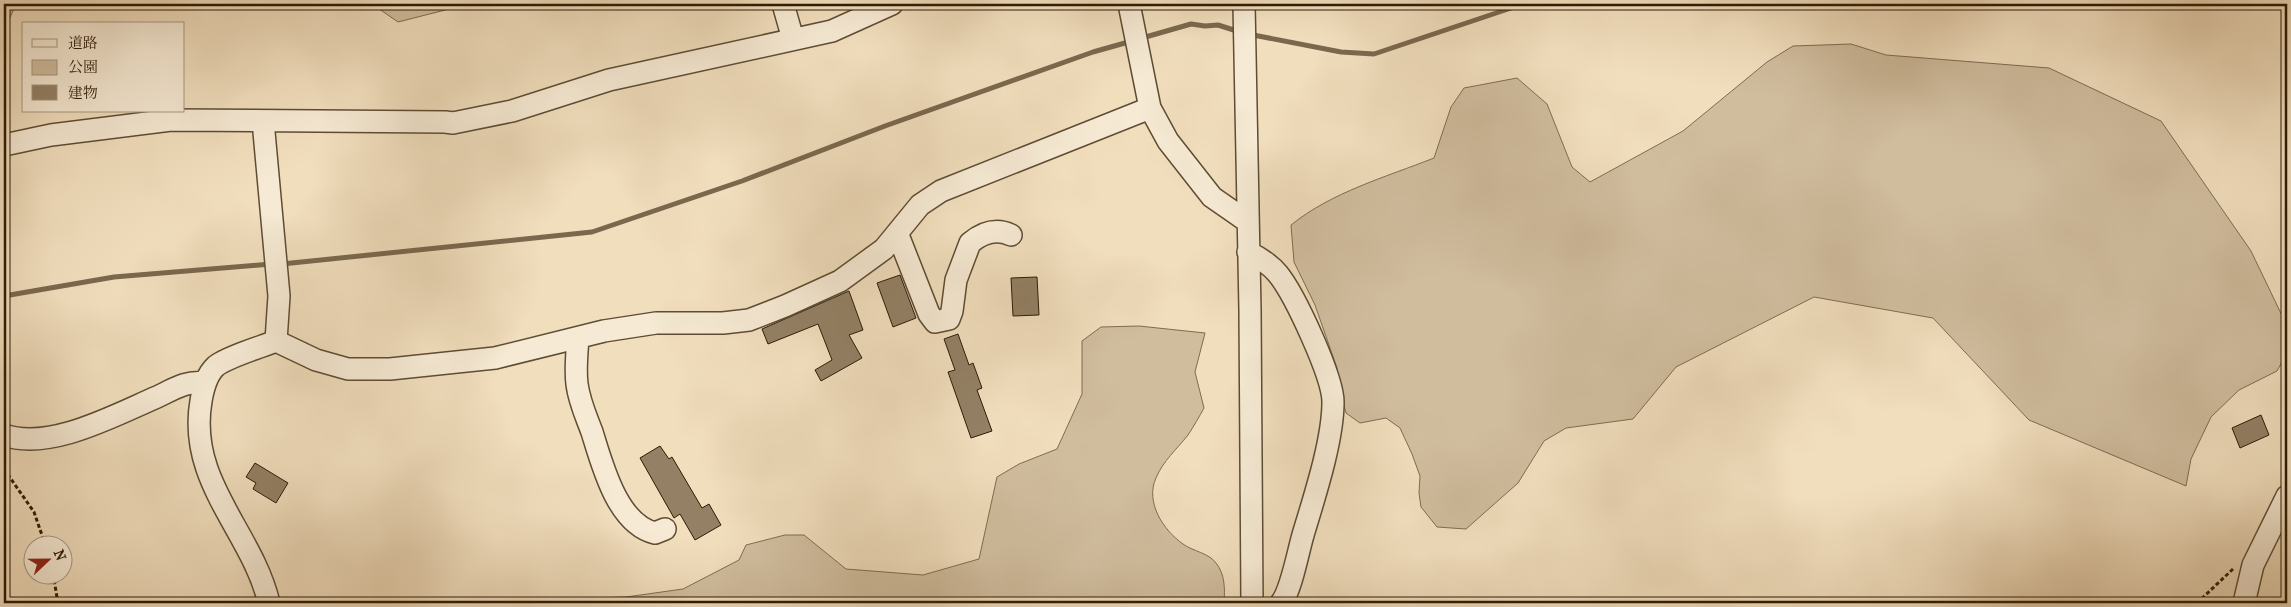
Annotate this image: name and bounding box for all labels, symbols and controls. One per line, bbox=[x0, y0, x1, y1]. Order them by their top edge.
legend bbox=[22, 22, 185, 112]
text: 道路 bbox=[68, 34, 98, 52]
text: 公園 bbox=[68, 58, 98, 76]
text: 建物 bbox=[68, 84, 98, 102]
north arrow bbox=[22, 534, 72, 584]
text: N bbox=[50, 547, 70, 564]

